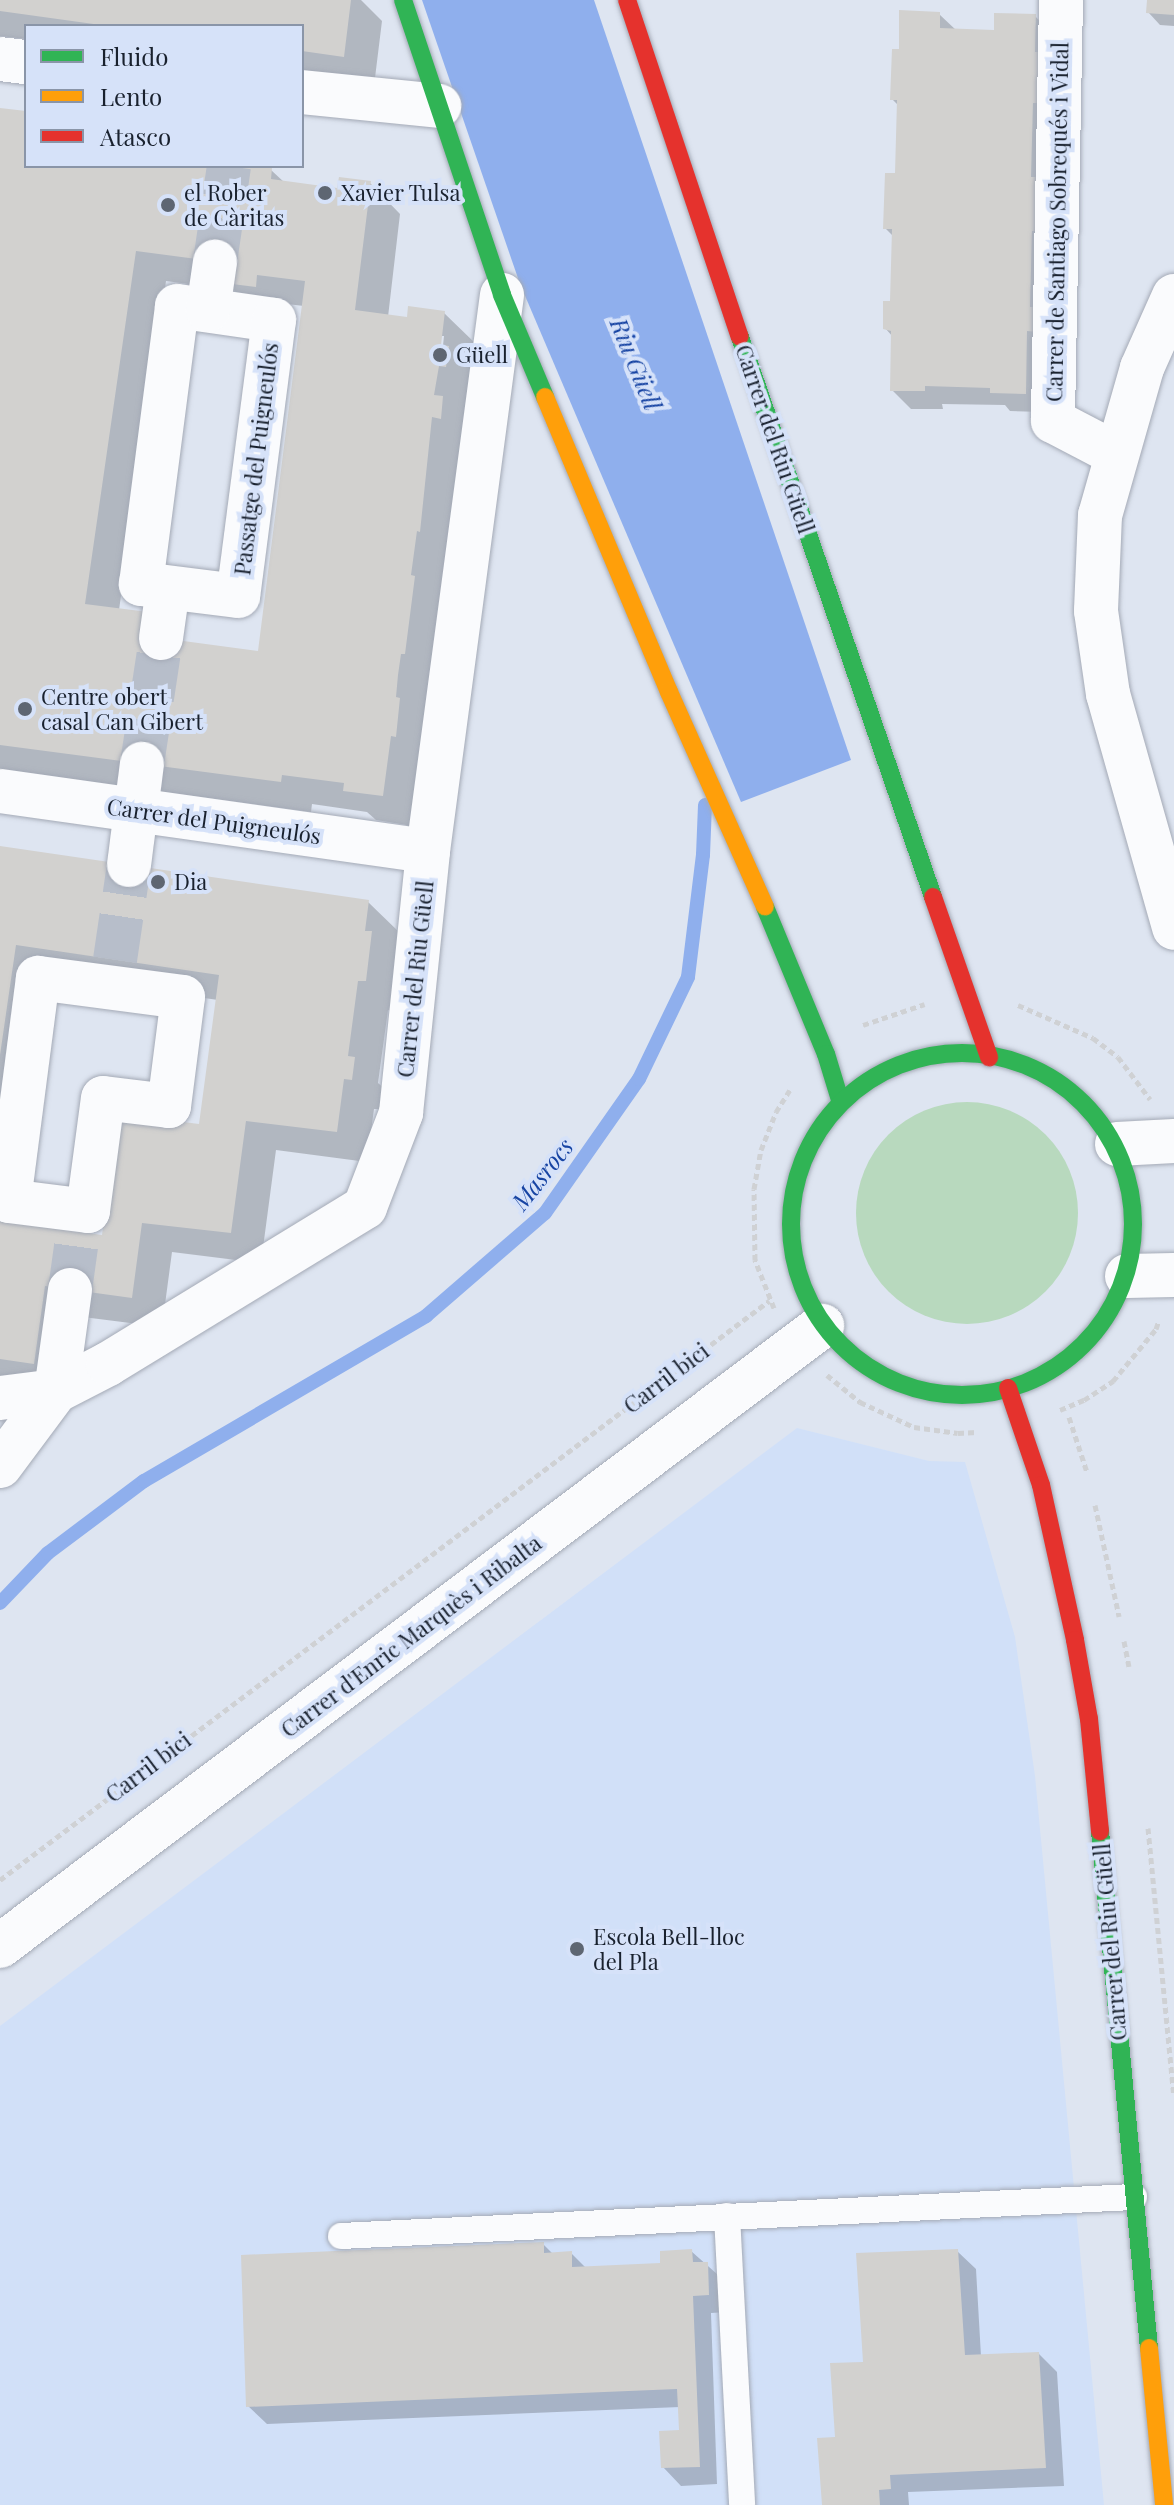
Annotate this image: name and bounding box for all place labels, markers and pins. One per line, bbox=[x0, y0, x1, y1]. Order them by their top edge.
place label: el Rober de Càritas bbox=[184, 179, 284, 230]
place label: Xavier Tulsa bbox=[341, 180, 461, 206]
marker: Xavier Tulsa bbox=[316, 184, 334, 202]
marker: el Rober de Càritas bbox=[159, 196, 177, 214]
place label: Güell bbox=[456, 342, 508, 368]
marker: Güell bbox=[431, 346, 449, 364]
place label: Centre obert casal Can Gibert bbox=[41, 683, 203, 734]
marker: Centre obert casal Can Gibert bbox=[16, 700, 34, 718]
place label: Dia bbox=[174, 869, 207, 895]
marker: Dia bbox=[149, 873, 167, 891]
place label: Escola Bell-lloc del Pla bbox=[593, 1923, 745, 1974]
marker: Escola Bell-lloc del Pla bbox=[568, 1940, 586, 1958]

